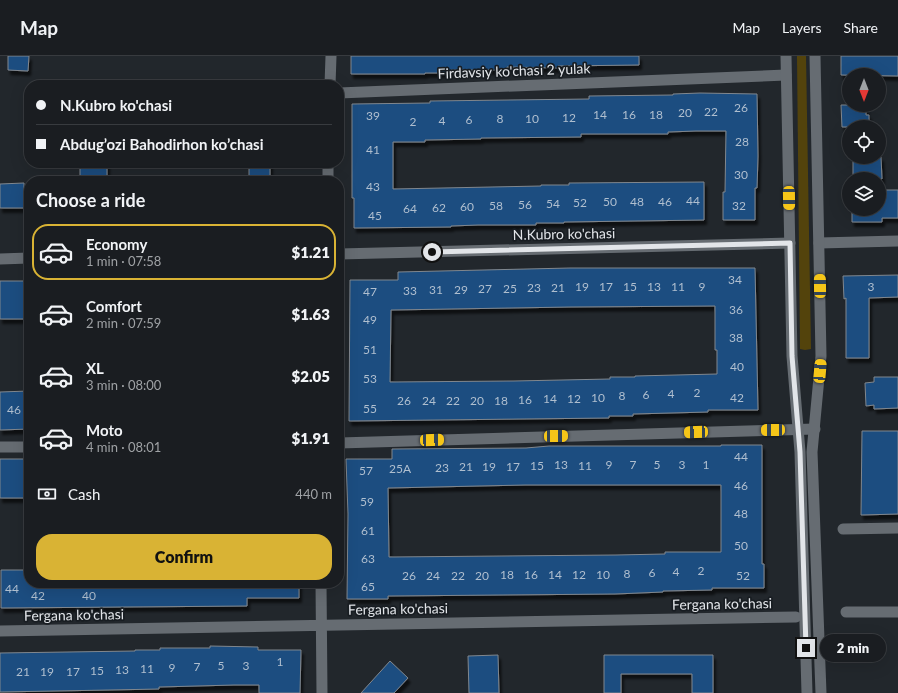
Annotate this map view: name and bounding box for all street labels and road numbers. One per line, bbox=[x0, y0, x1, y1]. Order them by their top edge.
street label: Firdavsiy ko'chasi 2 yulak bbox=[437, 59, 592, 82]
street label: N.Kubro ko'chasi bbox=[512, 224, 615, 243]
street label: Fergana ko'chasi bbox=[672, 594, 772, 613]
street label: Fergana ko'chasi bbox=[348, 599, 448, 618]
street label: Fergana ko'chasi bbox=[24, 605, 124, 624]

